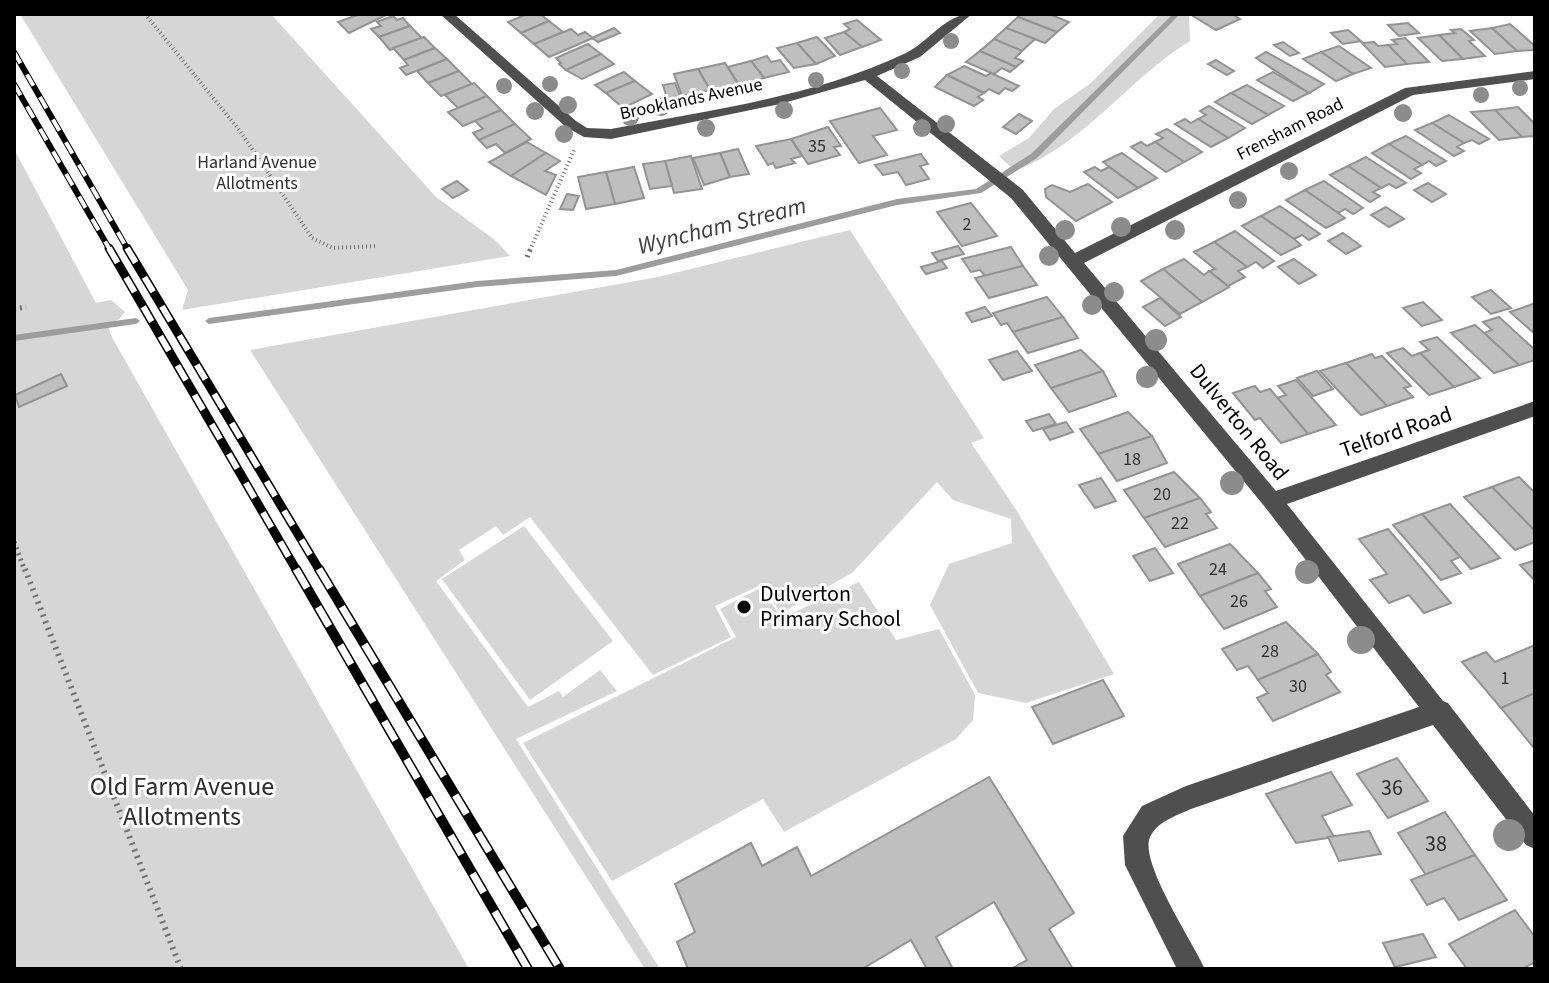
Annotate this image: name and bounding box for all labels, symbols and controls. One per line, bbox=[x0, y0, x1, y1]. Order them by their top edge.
street label: Brooklands Avenue bbox=[617, 72, 765, 126]
street label: Frensham Road bbox=[1232, 91, 1348, 167]
house number: 35 bbox=[808, 134, 826, 159]
park label: Harland Avenue Allotments bbox=[197, 150, 317, 196]
water label: Wyncham Stream bbox=[634, 188, 810, 264]
house number: 2 bbox=[963, 212, 972, 237]
street label: Dulverton Road bbox=[1182, 357, 1296, 487]
street label: Telford Road bbox=[1336, 398, 1456, 466]
house number: 18 bbox=[1123, 447, 1141, 472]
house number: 20 bbox=[1153, 482, 1171, 507]
house number: 22 bbox=[1171, 511, 1189, 536]
house number: 24 bbox=[1209, 557, 1227, 582]
place label: Dulverton Primary School bbox=[760, 578, 901, 635]
house number: 26 bbox=[1230, 589, 1248, 614]
marker: Dulverton Primary School bbox=[735, 598, 753, 616]
house number: 28 bbox=[1261, 639, 1279, 664]
house number: 1 bbox=[1501, 666, 1509, 691]
house number: 30 bbox=[1289, 674, 1307, 699]
park label: Old Farm Avenue Allotments bbox=[90, 768, 274, 835]
house number: 36 bbox=[1381, 772, 1403, 804]
house number: 38 bbox=[1425, 828, 1447, 860]

